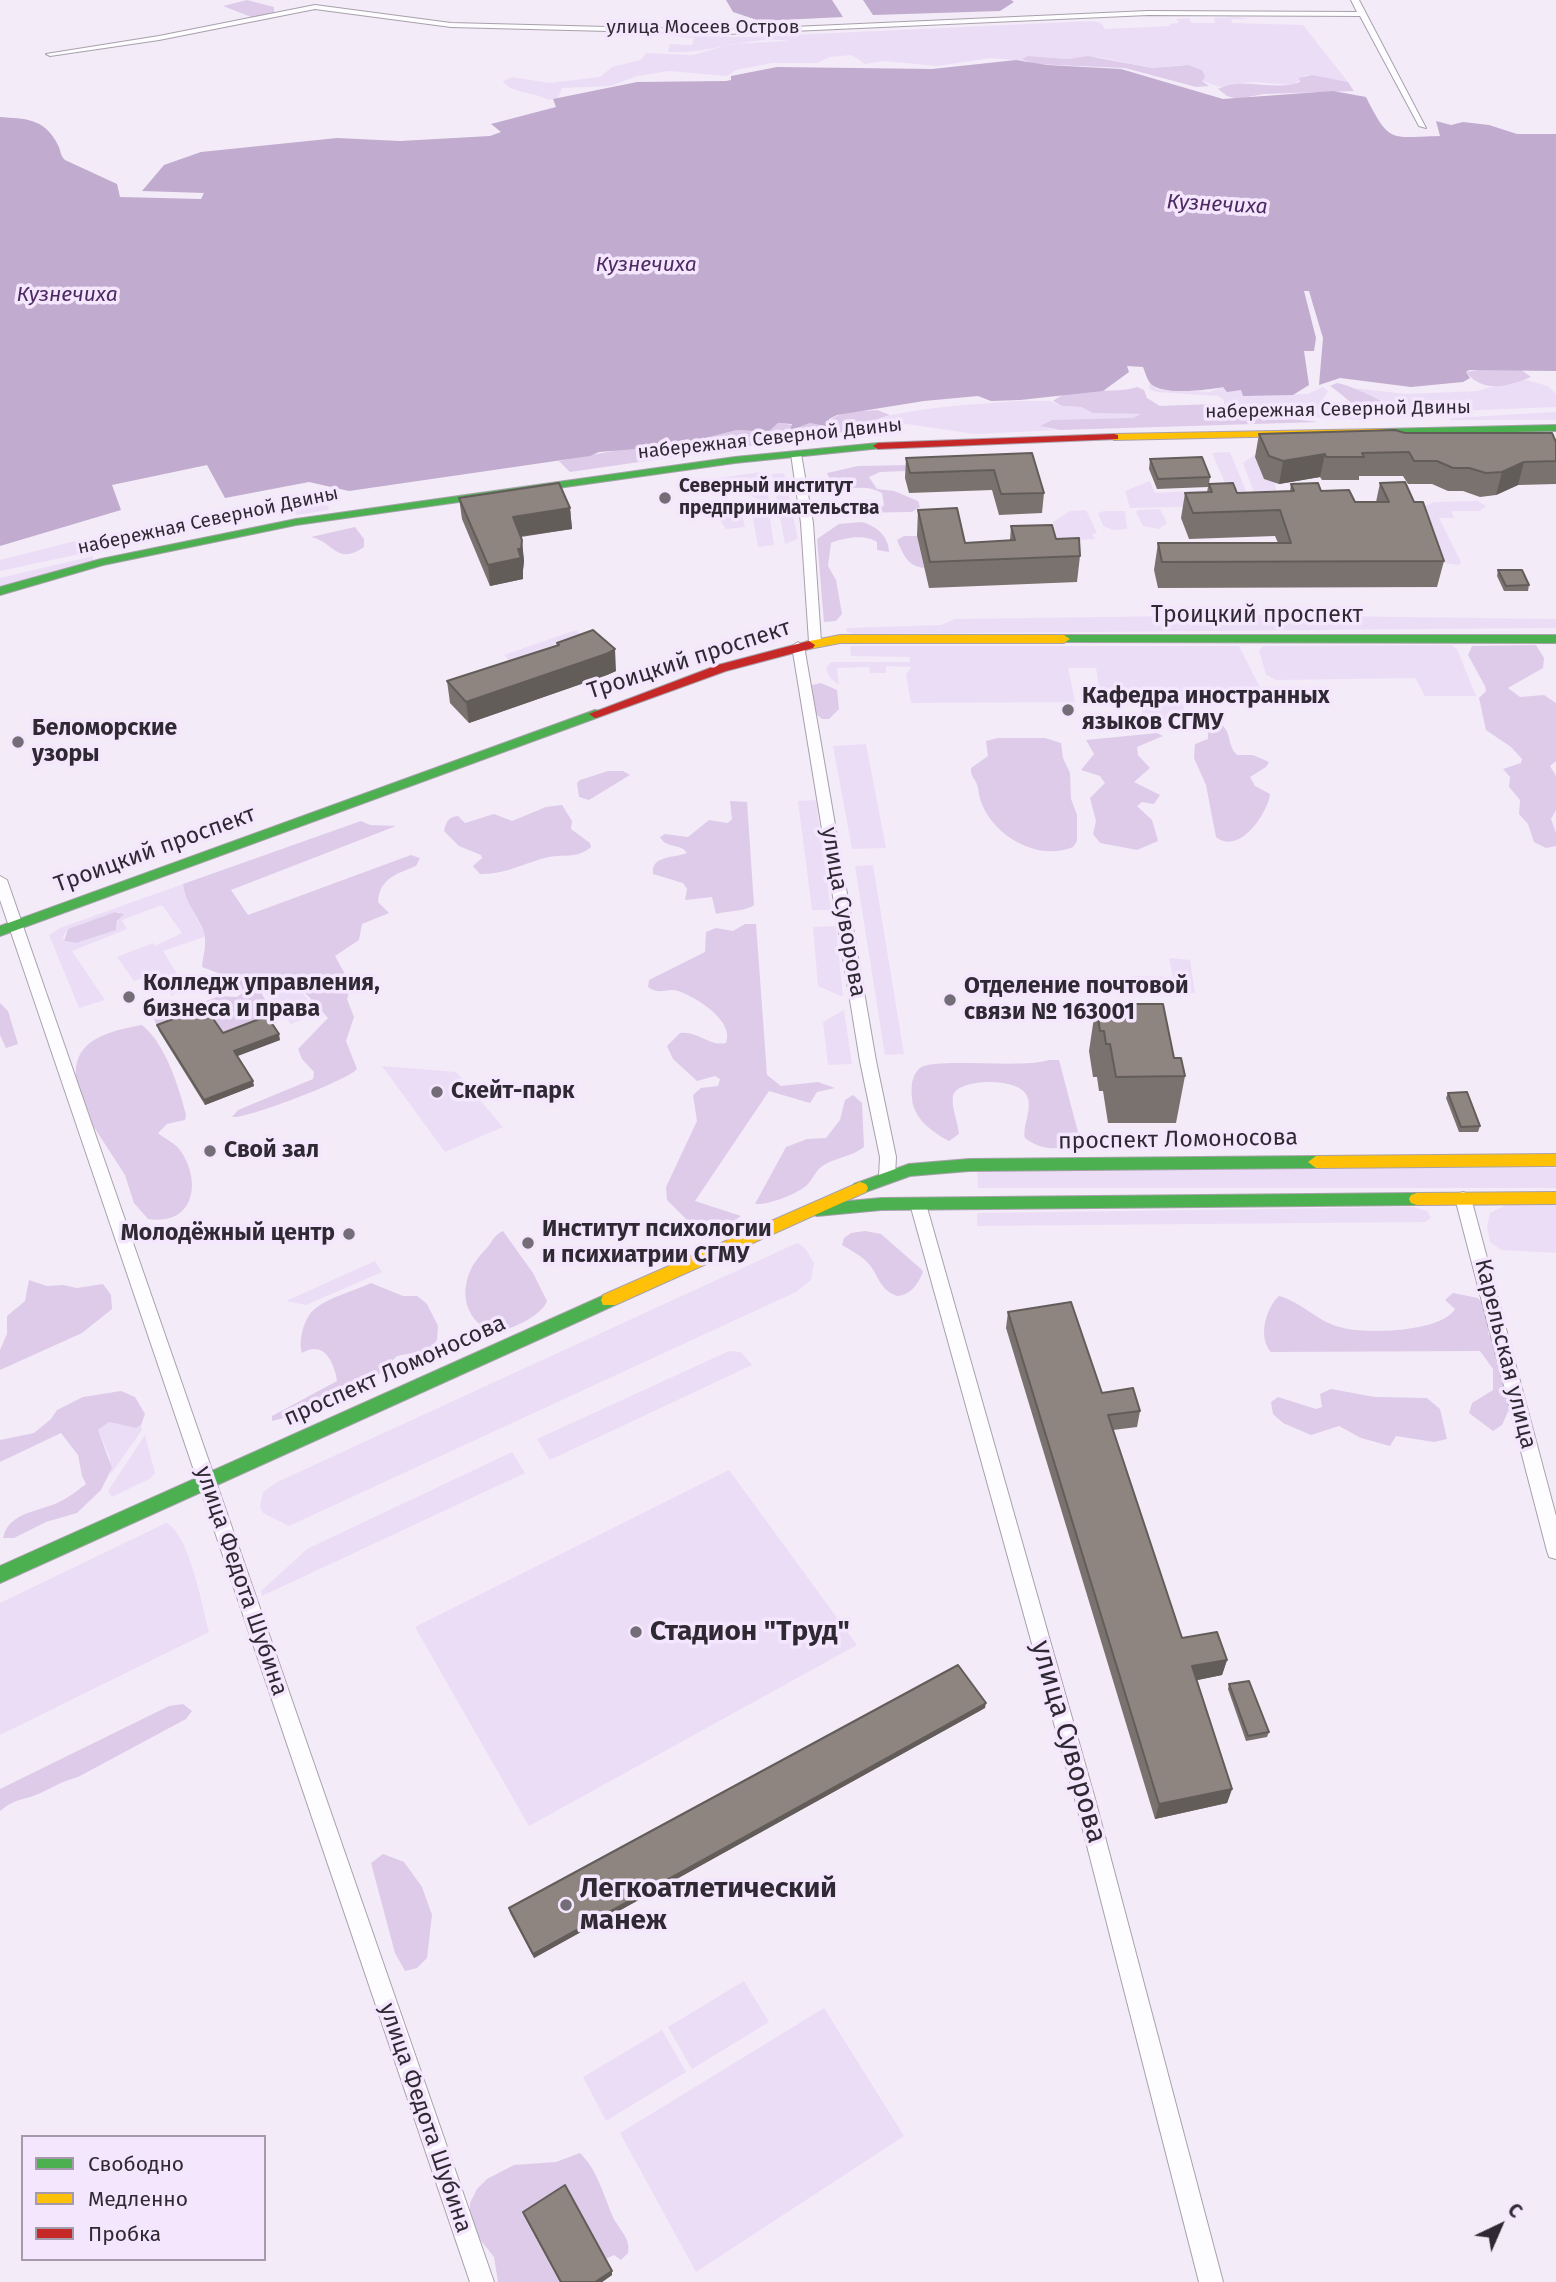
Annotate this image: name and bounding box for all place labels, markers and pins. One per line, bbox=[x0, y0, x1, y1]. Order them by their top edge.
place label: Северный институт предпринимательства bbox=[679, 476, 879, 520]
marker: Северный институт предпринимательства bbox=[657, 490, 673, 506]
place label: Кафедра иностранных языков СГМУ bbox=[1082, 683, 1330, 737]
marker: Кафедра иностранных языков СГМУ bbox=[1060, 702, 1076, 718]
place label: Беломорские узоры bbox=[32, 715, 177, 769]
marker: Беломорские узоры bbox=[10, 734, 26, 750]
place label: Колледж управления, бизнеса и права bbox=[143, 970, 380, 1024]
place label: Отделение почтовой связи № 163001 bbox=[964, 973, 1189, 1027]
marker: Колледж управления, бизнеса и права bbox=[121, 989, 137, 1005]
marker: Отделение почтовой связи № 163001 bbox=[942, 992, 958, 1008]
place label: Скейт-парк bbox=[451, 1078, 575, 1106]
marker: Скейт-парк bbox=[429, 1084, 445, 1100]
place label: Свой зал bbox=[224, 1137, 319, 1165]
marker: Свой зал bbox=[202, 1143, 218, 1159]
place label: Институт психологии и психиатрии СГМУ bbox=[542, 1216, 772, 1270]
place label: Молодёжный центр bbox=[121, 1220, 335, 1248]
marker: Молодёжный центр bbox=[341, 1226, 357, 1242]
marker: Институт психологии и психиатрии СГМУ bbox=[520, 1235, 536, 1251]
place label: Стадион "Труд" bbox=[650, 1615, 850, 1649]
marker: Стадион "Труд" bbox=[628, 1624, 644, 1640]
place label: Легкоатлетический манеж bbox=[580, 1872, 837, 1938]
marker: Легкоатлетический манеж bbox=[558, 1897, 574, 1913]

